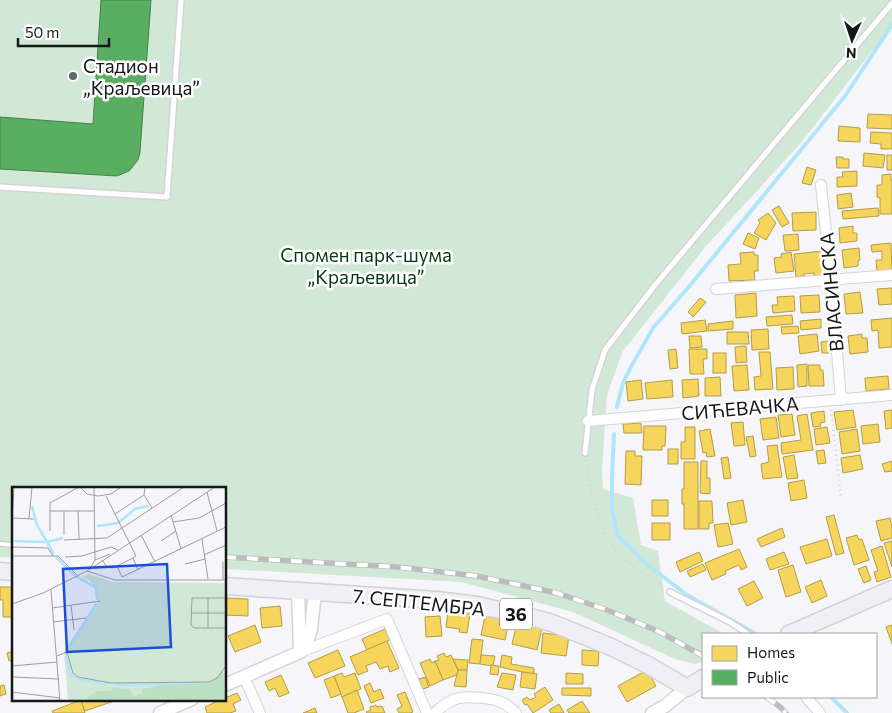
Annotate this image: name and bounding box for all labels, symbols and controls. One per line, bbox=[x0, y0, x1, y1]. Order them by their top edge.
scale bar bbox=[18, 15, 109, 47]
north arrow bbox=[827, 15, 877, 65]
text: 50 m bbox=[25, 23, 59, 41]
text: N bbox=[846, 45, 857, 62]
place label: Стадион „Краљевица” bbox=[83, 54, 200, 99]
marker: Стадион „Краљевица” bbox=[67, 70, 79, 82]
street label: ВЛАСИНСКА bbox=[814, 231, 848, 353]
park label: Спомен парк-шума „Краљевица” bbox=[280, 243, 452, 288]
street label: СИЋЕВАЧКА bbox=[680, 391, 800, 425]
inset map bbox=[12, 487, 226, 700]
street label: 7. СЕПТЕМБРА bbox=[352, 584, 486, 620]
road number: 36 bbox=[500, 598, 532, 630]
legend bbox=[702, 633, 877, 698]
text: Homes bbox=[747, 643, 795, 661]
text: Public bbox=[747, 668, 789, 686]

